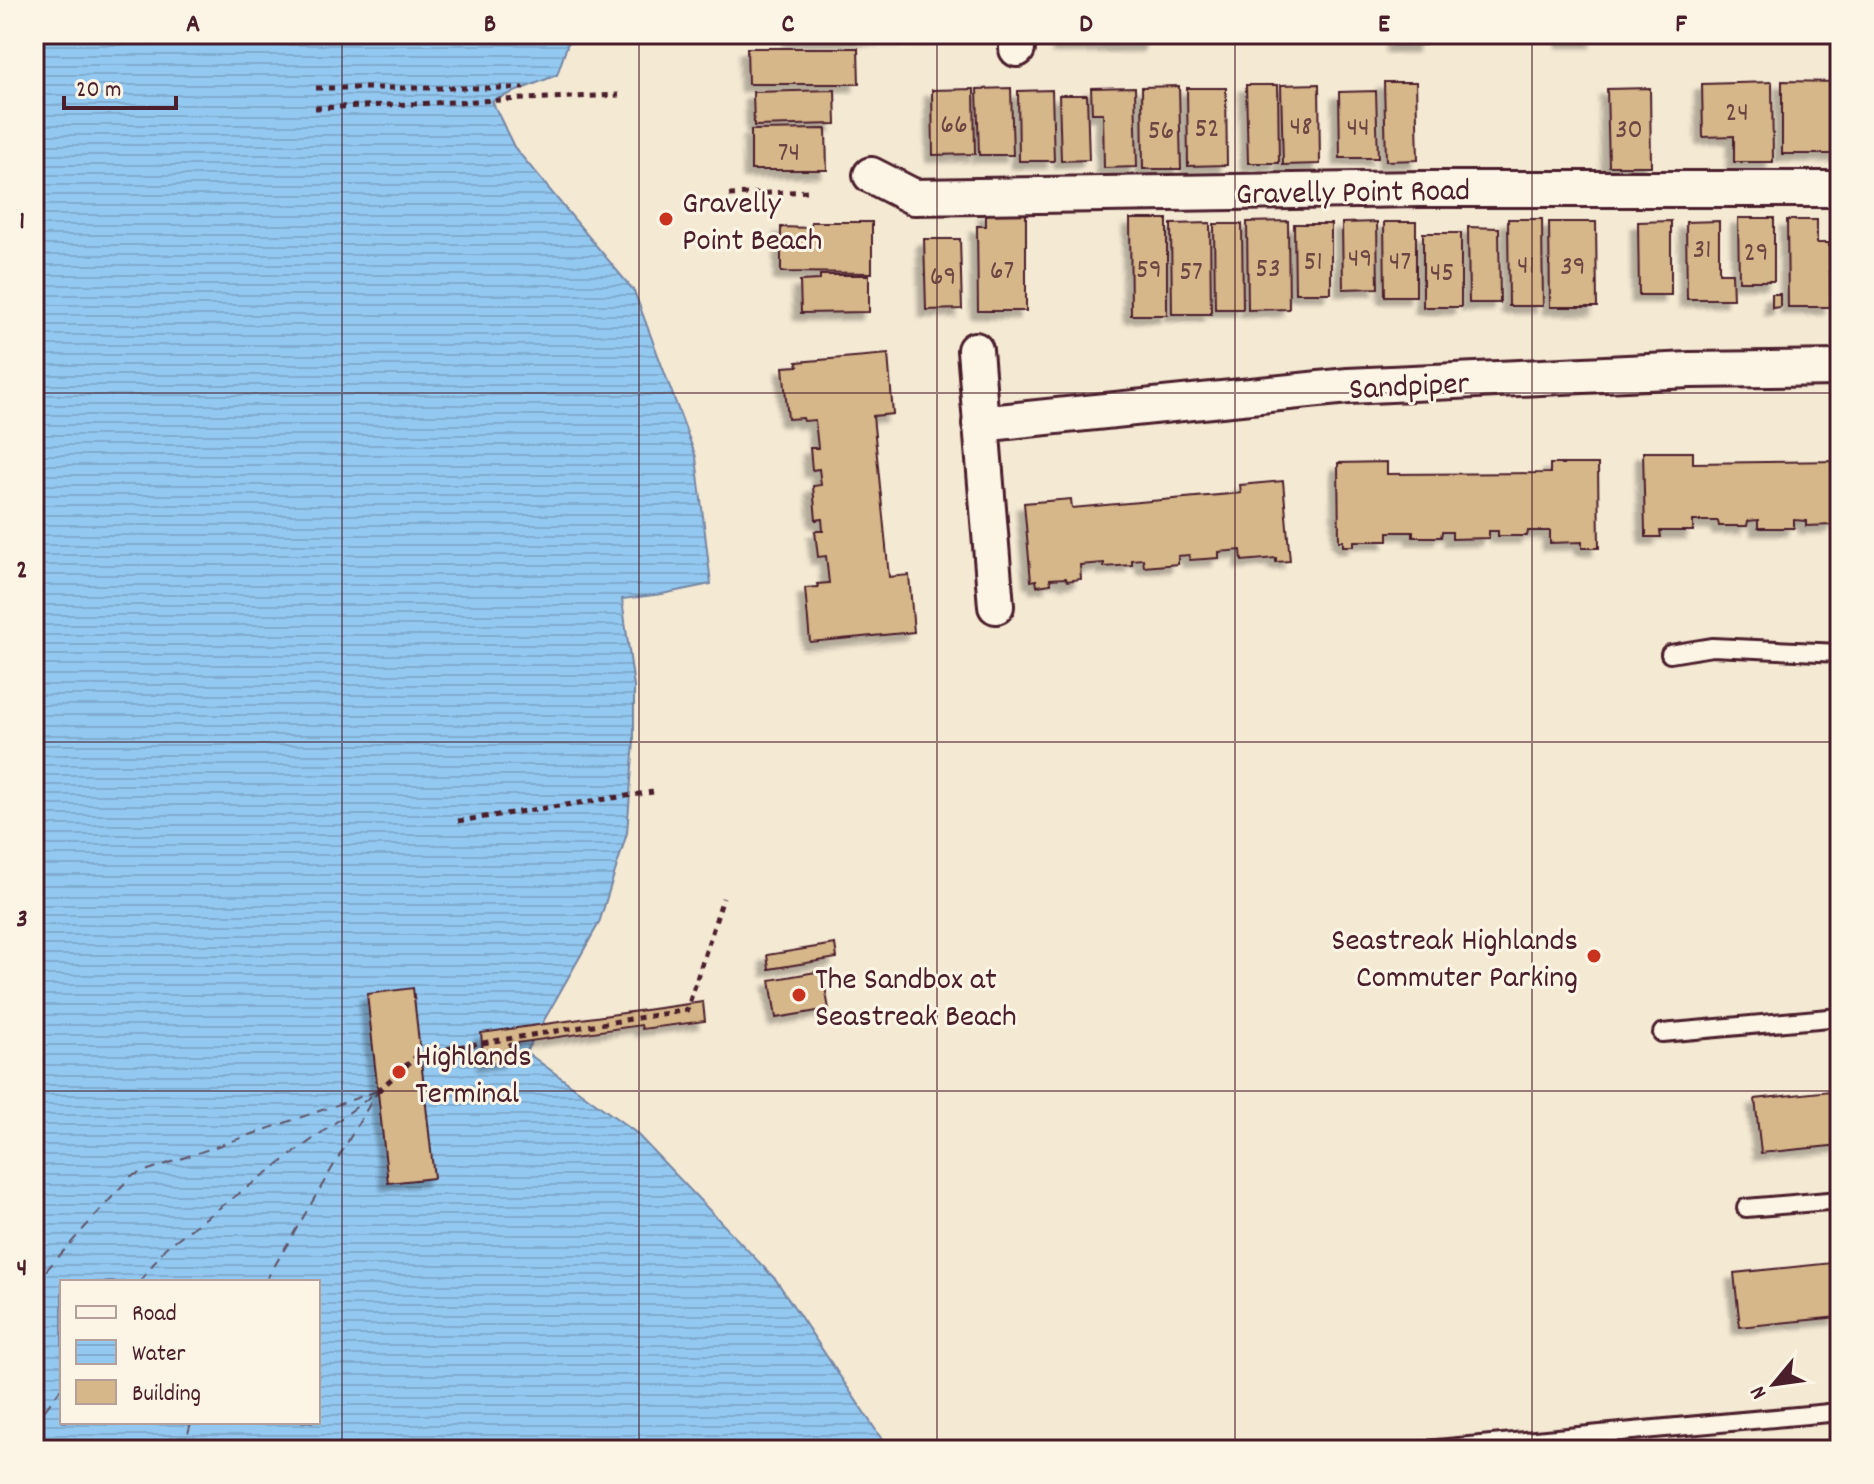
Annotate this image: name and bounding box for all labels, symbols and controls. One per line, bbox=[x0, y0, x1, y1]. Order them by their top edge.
text: A bbox=[186, 7, 200, 44]
text: B bbox=[484, 7, 496, 44]
text: C bbox=[782, 7, 795, 44]
text: D bbox=[1079, 7, 1093, 44]
text: E bbox=[1378, 7, 1390, 44]
text: F bbox=[1675, 7, 1687, 44]
scale bar bbox=[64, 60, 176, 110]
text: 20 m bbox=[76, 74, 122, 108]
house number: 24 bbox=[1725, 95, 1749, 135]
house number: 66 bbox=[940, 107, 968, 147]
house number: 48 bbox=[1290, 109, 1312, 149]
house number: 44 bbox=[1346, 110, 1370, 150]
house number: 52 bbox=[1194, 111, 1220, 151]
house number: 30 bbox=[1615, 112, 1643, 152]
house number: 56 bbox=[1148, 113, 1174, 153]
house number: 74 bbox=[778, 135, 800, 175]
street label: Gravelly Point Road bbox=[1236, 170, 1471, 220]
place label: Gravelly Point Beach bbox=[682, 183, 822, 266]
text: 1 bbox=[19, 204, 25, 241]
marker: Gravelly Point Beach bbox=[657, 210, 675, 228]
house number: 31 bbox=[1693, 232, 1711, 272]
house number: 29 bbox=[1743, 235, 1769, 275]
house number: 49 bbox=[1348, 241, 1372, 281]
house number: 51 bbox=[1303, 244, 1323, 284]
house number: 47 bbox=[1389, 244, 1411, 284]
house number: 41 bbox=[1517, 248, 1535, 288]
house number: 39 bbox=[1560, 249, 1586, 289]
house number: 53 bbox=[1255, 251, 1281, 291]
house number: 59 bbox=[1136, 252, 1162, 292]
house number: 67 bbox=[990, 253, 1014, 293]
house number: 57 bbox=[1179, 254, 1203, 294]
house number: 45 bbox=[1430, 255, 1454, 295]
house number: 69 bbox=[930, 259, 956, 299]
street label: Sandpiper bbox=[1348, 363, 1471, 415]
text: 2 bbox=[16, 553, 28, 590]
text: 3 bbox=[16, 902, 28, 939]
place label: Seastreak Highlands Commuter Parking bbox=[1331, 920, 1578, 1003]
marker: Seastreak Highlands Commuter Parking bbox=[1585, 947, 1603, 965]
place label: The Sandbox at Seastreak Beach bbox=[815, 959, 1017, 1042]
marker: The Sandbox at Seastreak Beach bbox=[790, 986, 808, 1004]
place label: Highlands Terminal bbox=[415, 1036, 532, 1119]
marker: Highlands Terminal bbox=[390, 1063, 408, 1081]
text: 4 bbox=[17, 1251, 27, 1288]
legend bbox=[60, 1280, 320, 1424]
text: Road bbox=[132, 1298, 177, 1332]
text: Water bbox=[132, 1338, 185, 1372]
north arrow bbox=[1734, 1344, 1814, 1424]
text: Building bbox=[132, 1378, 201, 1412]
text: N bbox=[1743, 1380, 1776, 1404]

